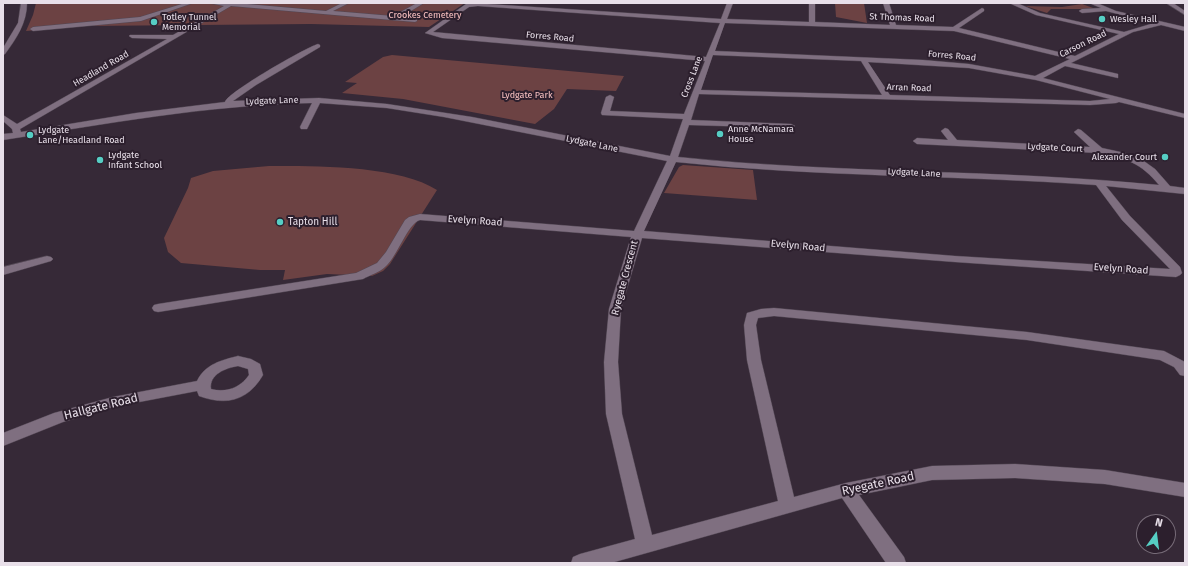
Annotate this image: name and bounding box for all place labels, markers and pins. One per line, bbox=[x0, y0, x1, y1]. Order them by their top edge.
place label: Totley Tunnel Memorial bbox=[162, 12, 216, 33]
marker: Wesley Hall bbox=[1097, 14, 1107, 24]
place label: Wesley Hall bbox=[1110, 14, 1157, 24]
marker: Totley Tunnel Memorial bbox=[149, 17, 159, 27]
place label: Anne McNamara House bbox=[728, 124, 794, 145]
place label: Lydgate Lane/Headland Road bbox=[38, 125, 125, 146]
marker: Anne McNamara House bbox=[715, 129, 725, 139]
marker: Lydgate Lane/Headland Road bbox=[25, 130, 35, 140]
place label: Lydgate Infant School bbox=[108, 150, 162, 171]
place label: Alexander Court bbox=[1092, 152, 1157, 162]
marker: Alexander Court bbox=[1160, 152, 1170, 162]
marker: Lydgate Infant School bbox=[95, 155, 105, 165]
place label: Tapton Hill bbox=[288, 216, 337, 228]
marker: Tapton Hill bbox=[275, 217, 285, 227]

